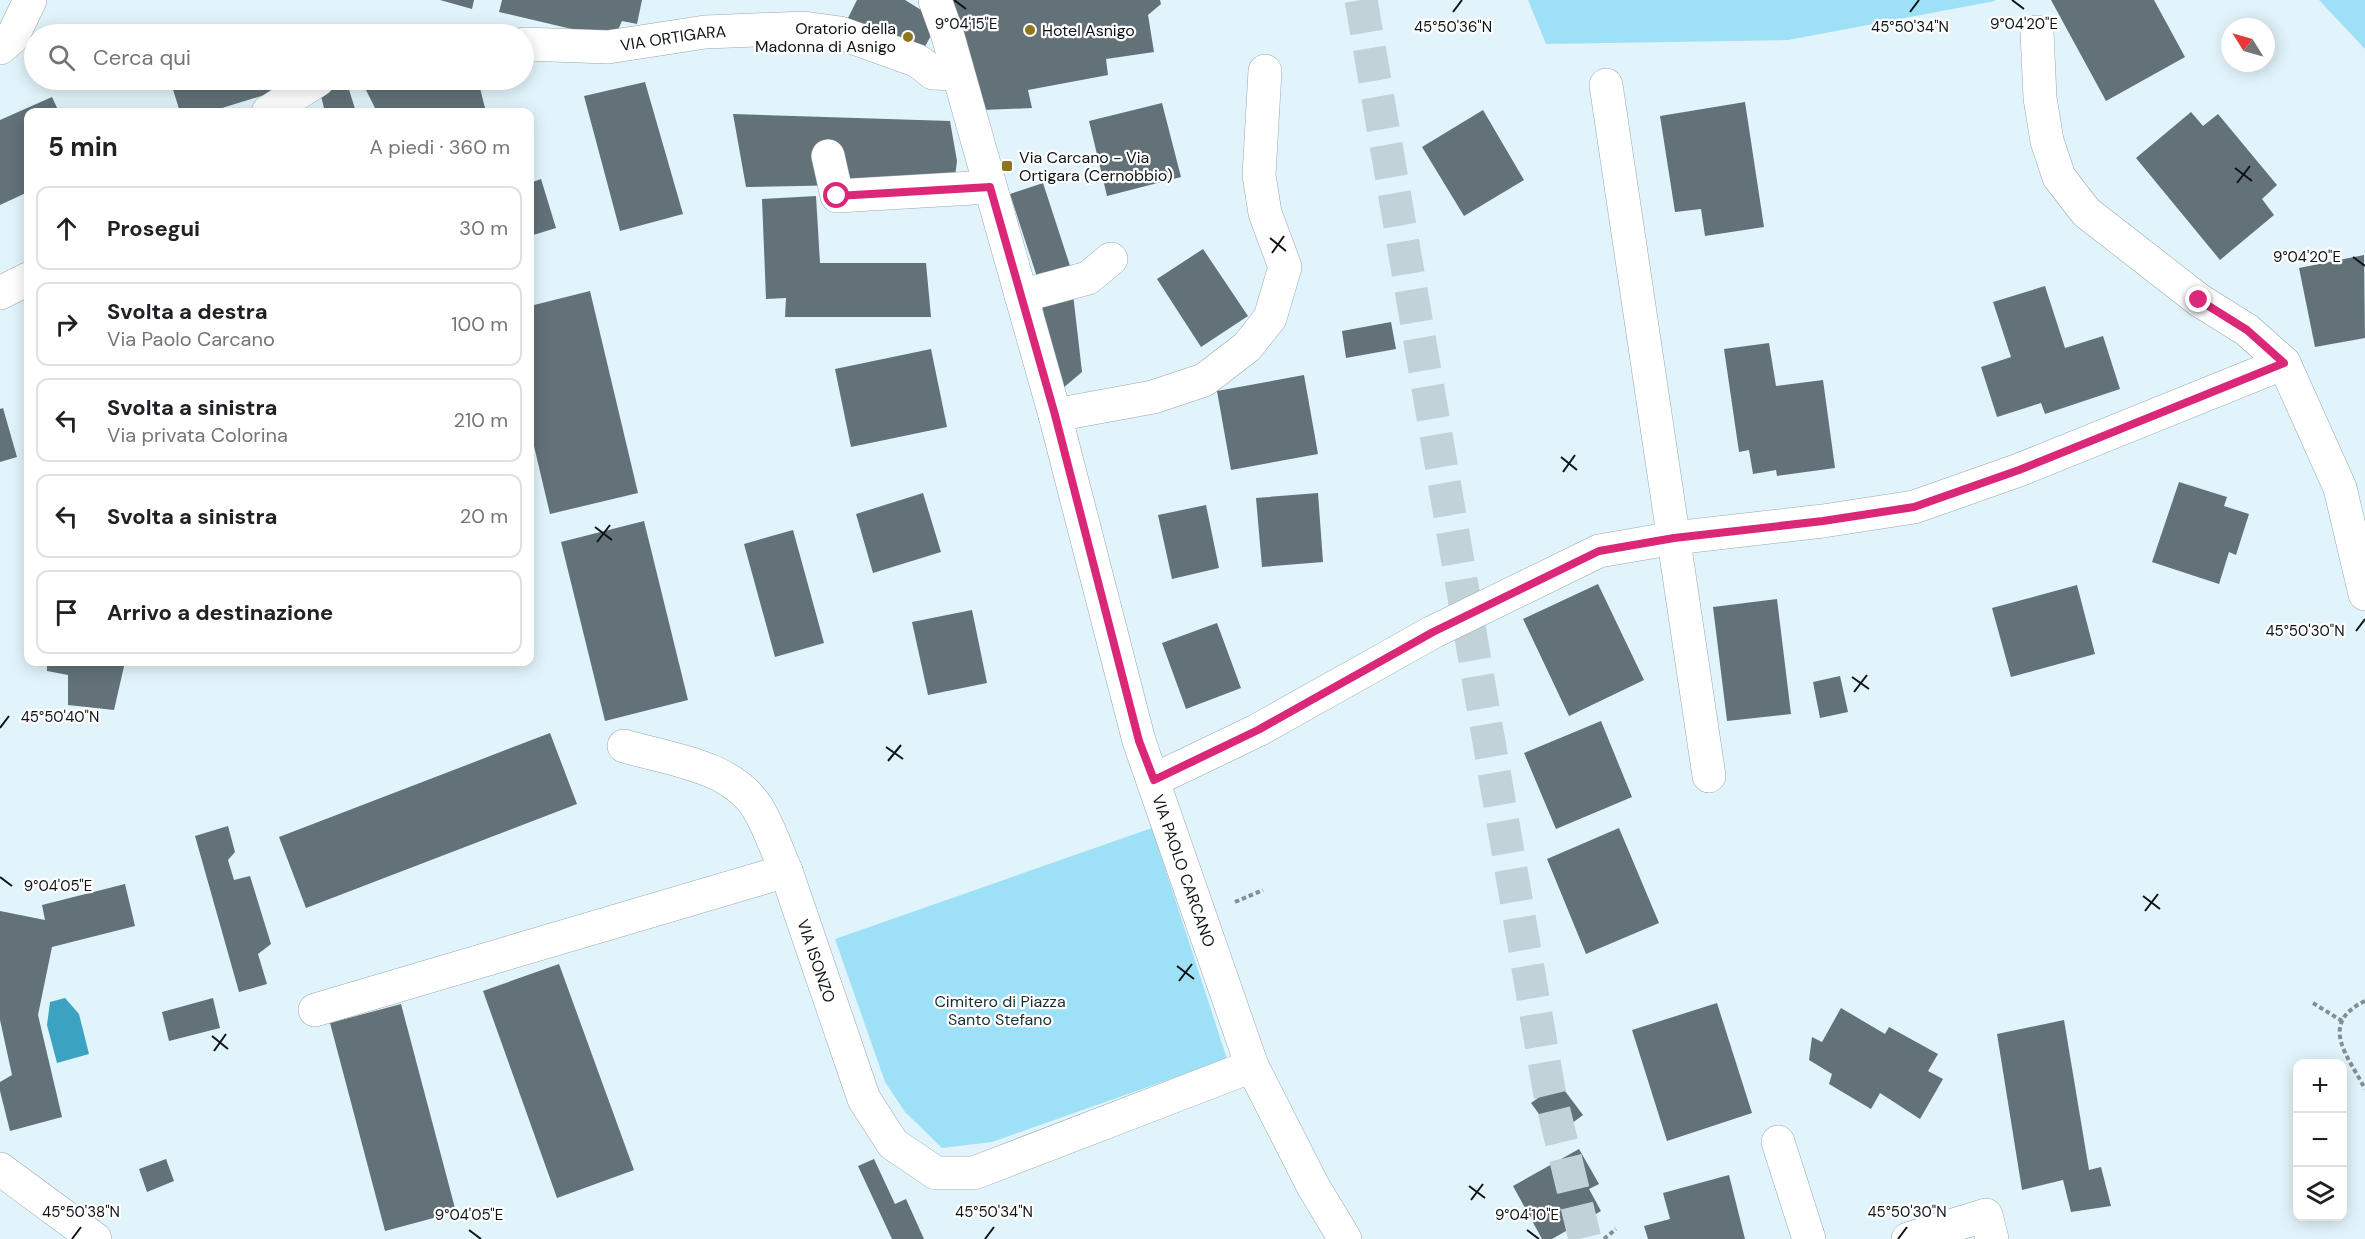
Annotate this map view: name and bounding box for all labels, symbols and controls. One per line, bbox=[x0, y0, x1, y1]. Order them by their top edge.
text: 9°04'15"E bbox=[935, 14, 997, 34]
text: 9°04'20"E bbox=[1990, 14, 2058, 34]
text: 45°50'36"N bbox=[1414, 17, 1492, 37]
text: 45°50'34"N bbox=[1871, 17, 1949, 37]
place label: Oratorio della Madonna di Asnigo bbox=[755, 18, 896, 57]
north arrow bbox=[2221, 18, 2275, 72]
place label: Hotel Asnigo bbox=[1042, 20, 1135, 41]
street label: VIA ORTIGARA bbox=[619, 21, 727, 56]
marker: Hotel Asnigo bbox=[1023, 23, 1037, 37]
search box bbox=[24, 24, 534, 90]
marker: Oratorio della Madonna di Asnigo bbox=[901, 30, 915, 44]
icon: search bbox=[45, 41, 78, 74]
text: Cerca qui bbox=[93, 43, 191, 72]
text: 5 min bbox=[48, 130, 118, 164]
text: A piedi · 360 m bbox=[370, 134, 510, 160]
place label: Via Carcano - Via Ortigara (Cernobbio) bbox=[1019, 147, 1173, 186]
marker: Via Carcano - Via Ortigara (Cernobbio) bbox=[1000, 159, 1014, 173]
route start bbox=[823, 182, 849, 208]
icon: ahead bbox=[50, 212, 83, 245]
text: Prosegui bbox=[107, 214, 200, 243]
text: 30 m bbox=[459, 215, 508, 241]
text: 9°04'20"E bbox=[2273, 247, 2341, 267]
route end bbox=[2185, 286, 2211, 312]
text: Svolta a destra bbox=[107, 297, 268, 326]
icon: right bbox=[50, 308, 83, 341]
text: 100 m bbox=[451, 311, 508, 337]
text: Via Paolo Carcano bbox=[107, 326, 275, 352]
text: Svolta a sinistra bbox=[107, 393, 277, 422]
icon: left bbox=[50, 404, 83, 437]
text: 210 m bbox=[453, 407, 508, 433]
text: Via privata Colorina bbox=[107, 422, 288, 448]
icon: left bbox=[50, 500, 83, 533]
text: Svolta a sinistra bbox=[107, 502, 277, 531]
text: 20 m bbox=[460, 503, 508, 529]
icon: arrive bbox=[50, 596, 83, 629]
text: Arrivo a destinazione bbox=[107, 598, 333, 627]
text: 45°50'30"N bbox=[2265, 621, 2345, 641]
text: 45°50'40"N bbox=[21, 707, 99, 727]
street label: VIA PAOLO CARCANO bbox=[1147, 792, 1220, 950]
text: 9°04'05"E bbox=[24, 876, 92, 896]
street label: VIA ISONZO bbox=[792, 917, 840, 1005]
park label: Cimitero di Piazza Santo Stefano bbox=[934, 991, 1066, 1030]
map controls bbox=[2293, 1059, 2347, 1221]
button: + bbox=[2293, 1059, 2347, 1113]
button: − bbox=[2293, 1113, 2347, 1167]
button: layers bbox=[2293, 1167, 2347, 1221]
text: 45°50'38"N bbox=[42, 1202, 120, 1222]
text: 45°50'34"N bbox=[955, 1202, 1033, 1222]
text: 45°50'30"N bbox=[1867, 1202, 1947, 1222]
text: 9°04'05"E bbox=[435, 1205, 503, 1225]
text: 9°04'10"E bbox=[1495, 1205, 1559, 1225]

